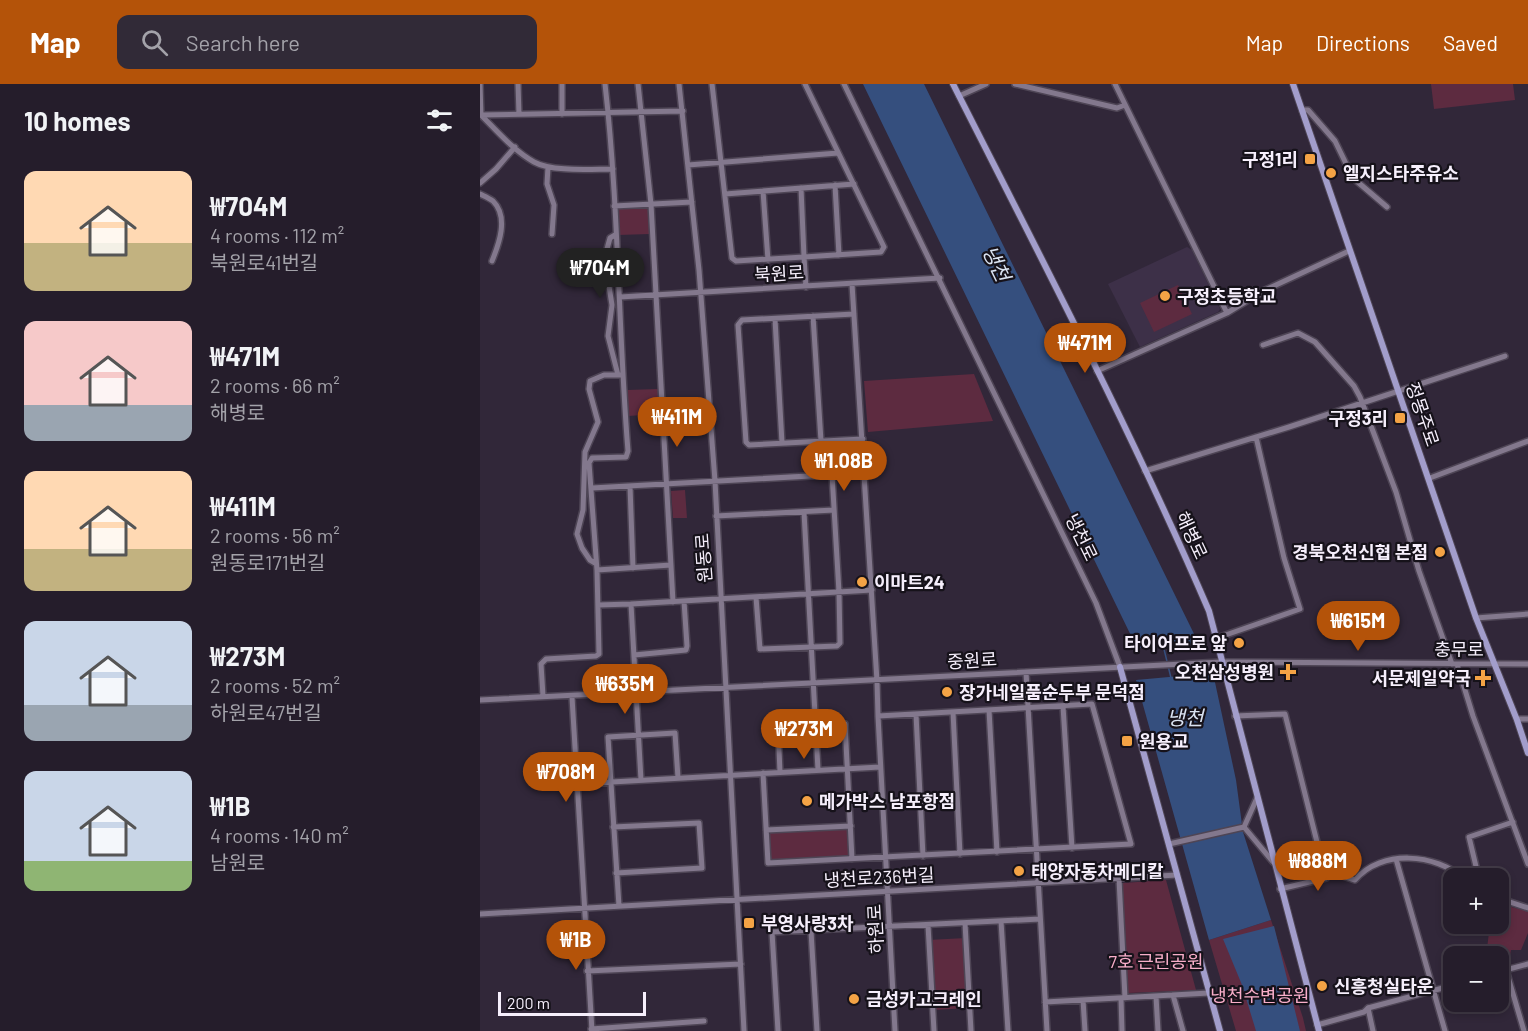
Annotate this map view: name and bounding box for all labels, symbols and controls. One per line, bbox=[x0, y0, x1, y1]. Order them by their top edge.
search box bbox=[117, 15, 537, 69]
text: Map bbox=[30, 25, 81, 59]
icon: search bbox=[138, 26, 171, 59]
text: Search here bbox=[186, 29, 300, 55]
text: Map bbox=[1246, 30, 1283, 55]
text: Directions bbox=[1316, 30, 1410, 55]
text: Saved bbox=[1443, 30, 1498, 55]
icon: filters bbox=[423, 104, 456, 137]
text: 10 homes bbox=[24, 105, 131, 136]
place label: 구정1리 bbox=[1242, 148, 1298, 170]
marker: 구정1리 bbox=[1303, 152, 1317, 166]
place label: 엘지스타주유소 bbox=[1343, 162, 1459, 184]
marker: 엘지스타주유소 bbox=[1324, 166, 1338, 180]
text: ₩704M bbox=[210, 190, 287, 221]
icon: home bbox=[72, 195, 144, 267]
text: 4 rooms · 112 m² bbox=[210, 223, 344, 247]
water label: 냉천 bbox=[978, 241, 1017, 287]
pin: ₩704M bbox=[558, 248, 642, 299]
text: 북원로41번길 bbox=[210, 250, 318, 274]
text: ₩704M bbox=[570, 255, 630, 279]
street label: 북원로 bbox=[754, 261, 804, 285]
place label: 구정초등학교 bbox=[1177, 285, 1276, 307]
marker: 구정초등학교 bbox=[1158, 289, 1172, 303]
pin: ₩471M bbox=[1043, 323, 1127, 374]
text: ₩471M bbox=[1058, 330, 1112, 354]
text: ₩471M bbox=[210, 340, 280, 371]
icon: home bbox=[72, 345, 144, 417]
text: 2 rooms · 66 m² bbox=[210, 373, 340, 397]
street label: 정몽주로 bbox=[1402, 379, 1444, 449]
pin: ₩411M bbox=[635, 397, 719, 448]
text: 해병로 bbox=[210, 400, 265, 424]
text: ₩411M bbox=[652, 404, 702, 428]
place label: 구정3리 bbox=[1329, 407, 1388, 429]
marker: 구정3리 bbox=[1393, 411, 1407, 425]
pin: ₩1.08B bbox=[795, 441, 893, 492]
text: ₩1.08B bbox=[815, 448, 873, 472]
text: ₩411M bbox=[210, 490, 276, 521]
icon: home bbox=[72, 495, 144, 567]
street label: 해병로 bbox=[1172, 508, 1212, 562]
street label: 냉천로 bbox=[1061, 510, 1103, 564]
text: 2 rooms · 56 m² bbox=[210, 523, 340, 547]
street label: 원동로 bbox=[690, 532, 716, 584]
place label: 경북오천신협 본점 bbox=[1292, 541, 1428, 563]
marker: 경북오천신협 본점 bbox=[1433, 545, 1447, 559]
text: 원동로171번길 bbox=[210, 550, 326, 574]
place label: 이마트24 bbox=[874, 571, 945, 593]
marker: 이마트24 bbox=[855, 575, 869, 589]
pin: ₩615M bbox=[1316, 601, 1400, 652]
text: ₩615M bbox=[1331, 608, 1385, 632]
place label: 타이어프로 앞 bbox=[1124, 632, 1227, 654]
marker: 타이어프로 앞 bbox=[1232, 636, 1246, 650]
street label: 충무로 bbox=[1434, 638, 1484, 660]
text: ₩273M bbox=[210, 640, 285, 671]
icon: home bbox=[72, 645, 144, 717]
street label: 중원로 bbox=[947, 648, 997, 672]
place label: 오천삼성병원 bbox=[1175, 661, 1274, 683]
marker: 오천삼성병원 bbox=[1279, 663, 1297, 681]
pin: ₩635M bbox=[583, 664, 667, 715]
place label: 서문제일약국 bbox=[1372, 667, 1471, 689]
text: ₩635M bbox=[596, 671, 654, 695]
marker: 서문제일약국 bbox=[1476, 671, 1490, 685]
text: 2 rooms · 52 m² bbox=[210, 673, 340, 697]
place label: 장가네일품순두부 문덕점 bbox=[959, 681, 1145, 703]
marker: 장가네일품순두부 문덕점 bbox=[940, 685, 954, 699]
text: 하원로47번길 bbox=[210, 700, 322, 724]
water label: 냉천 bbox=[1167, 705, 1206, 729]
pin: ₩273M bbox=[762, 709, 846, 760]
text: ₩273M bbox=[775, 716, 833, 740]
place label: 원용교 bbox=[1139, 730, 1189, 752]
marker: 원용교 bbox=[1120, 734, 1134, 748]
pin: ₩708M bbox=[524, 752, 608, 803]
text: ₩708M bbox=[537, 759, 595, 783]
text: ₩1B bbox=[210, 790, 251, 821]
place label: 메가박스 남포항점 bbox=[819, 790, 955, 812]
marker: 메가박스 남포항점 bbox=[800, 794, 814, 808]
icon: home bbox=[72, 795, 144, 867]
text: 4 rooms · 140 m² bbox=[210, 823, 349, 847]
pin: ₩888M bbox=[1276, 841, 1360, 892]
text: ₩888M bbox=[1289, 848, 1347, 872]
text: 남원로 bbox=[210, 850, 265, 874]
place label: 태양자동차메디칼 bbox=[1031, 860, 1164, 882]
street label: 냉천로236번길 bbox=[823, 863, 935, 891]
marker: 태양자동차메디칼 bbox=[1012, 864, 1026, 878]
map controls bbox=[1443, 868, 1509, 1012]
button: + bbox=[1443, 868, 1509, 934]
street label: 하원로 bbox=[863, 904, 887, 954]
place label: 부영사랑3차 bbox=[761, 912, 854, 934]
marker: 부영사랑3차 bbox=[742, 916, 756, 930]
pin: ₩1B bbox=[547, 920, 605, 971]
text: ₩1B bbox=[560, 927, 592, 951]
button: − bbox=[1443, 946, 1509, 1012]
park label: 7호 근린공원 bbox=[1109, 950, 1203, 972]
place label: 신흥청실타운 bbox=[1334, 975, 1433, 997]
marker: 신흥청실타운 bbox=[1315, 979, 1329, 993]
park label: 냉천수변공원 bbox=[1210, 984, 1310, 1006]
place label: 금성카고크레인 bbox=[866, 988, 982, 1010]
scale bar bbox=[498, 989, 646, 1016]
marker: 금성카고크레인 bbox=[847, 992, 861, 1006]
text: 200 m bbox=[507, 993, 550, 1012]

